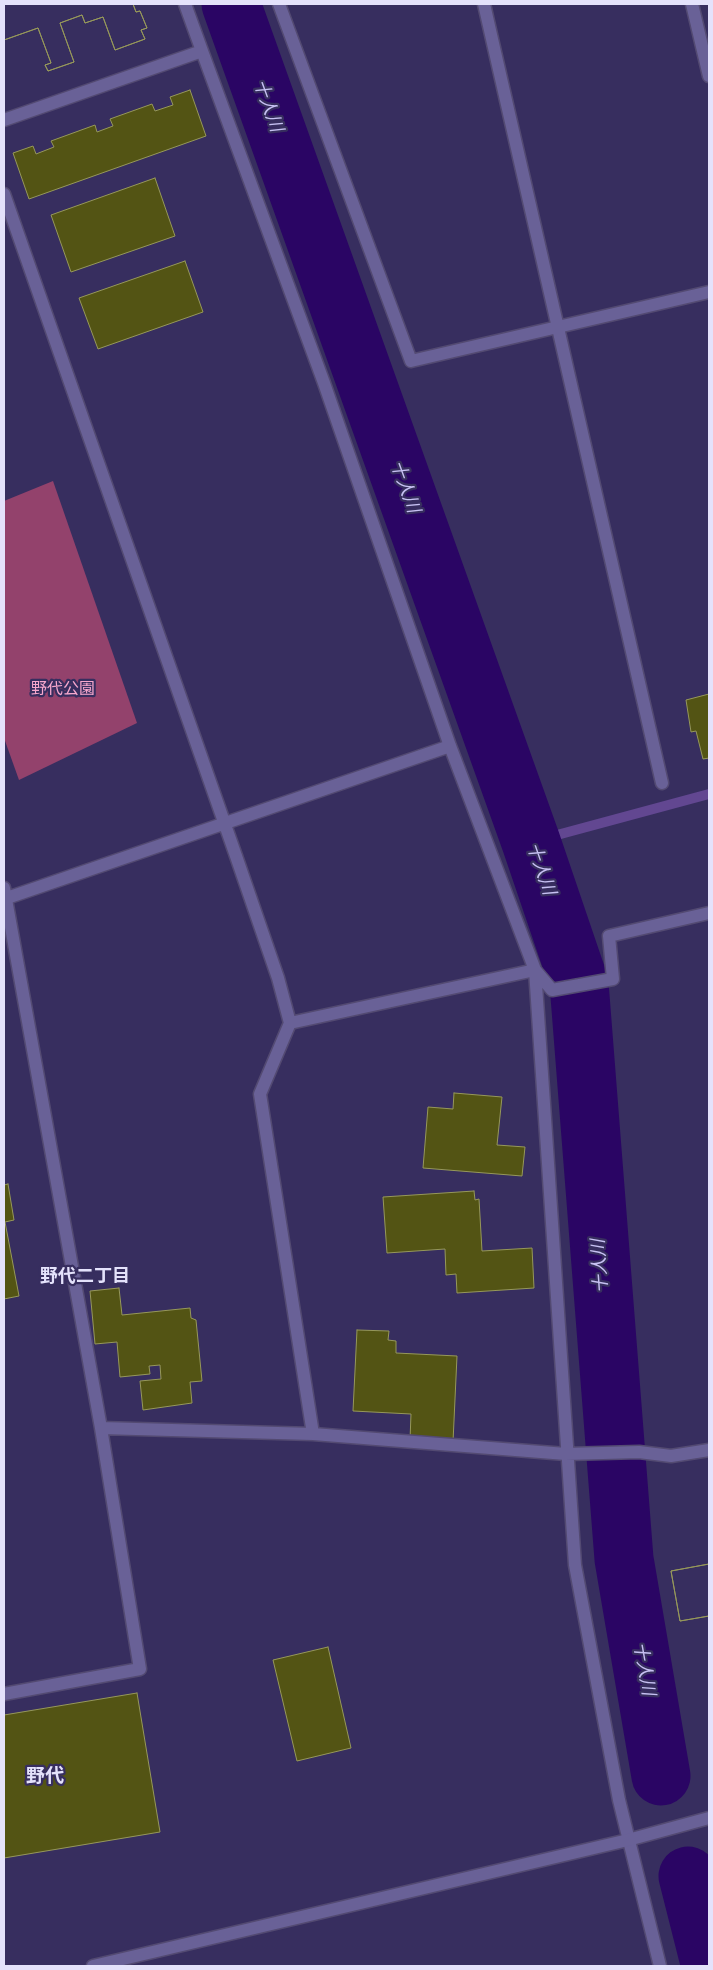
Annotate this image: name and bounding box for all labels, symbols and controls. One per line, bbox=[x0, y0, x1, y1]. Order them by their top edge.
water label: 十人川 bbox=[248, 77, 286, 135]
water label: 十人川 bbox=[385, 458, 423, 516]
park label: 野代公園 bbox=[31, 680, 95, 700]
water label: 十人川 bbox=[521, 840, 559, 898]
water label: 十人川 bbox=[588, 1238, 614, 1294]
district label: 野代二丁目 bbox=[40, 1267, 130, 1289]
water label: 十人川 bbox=[628, 1641, 658, 1697]
district label: 野代 bbox=[26, 1766, 64, 1788]

